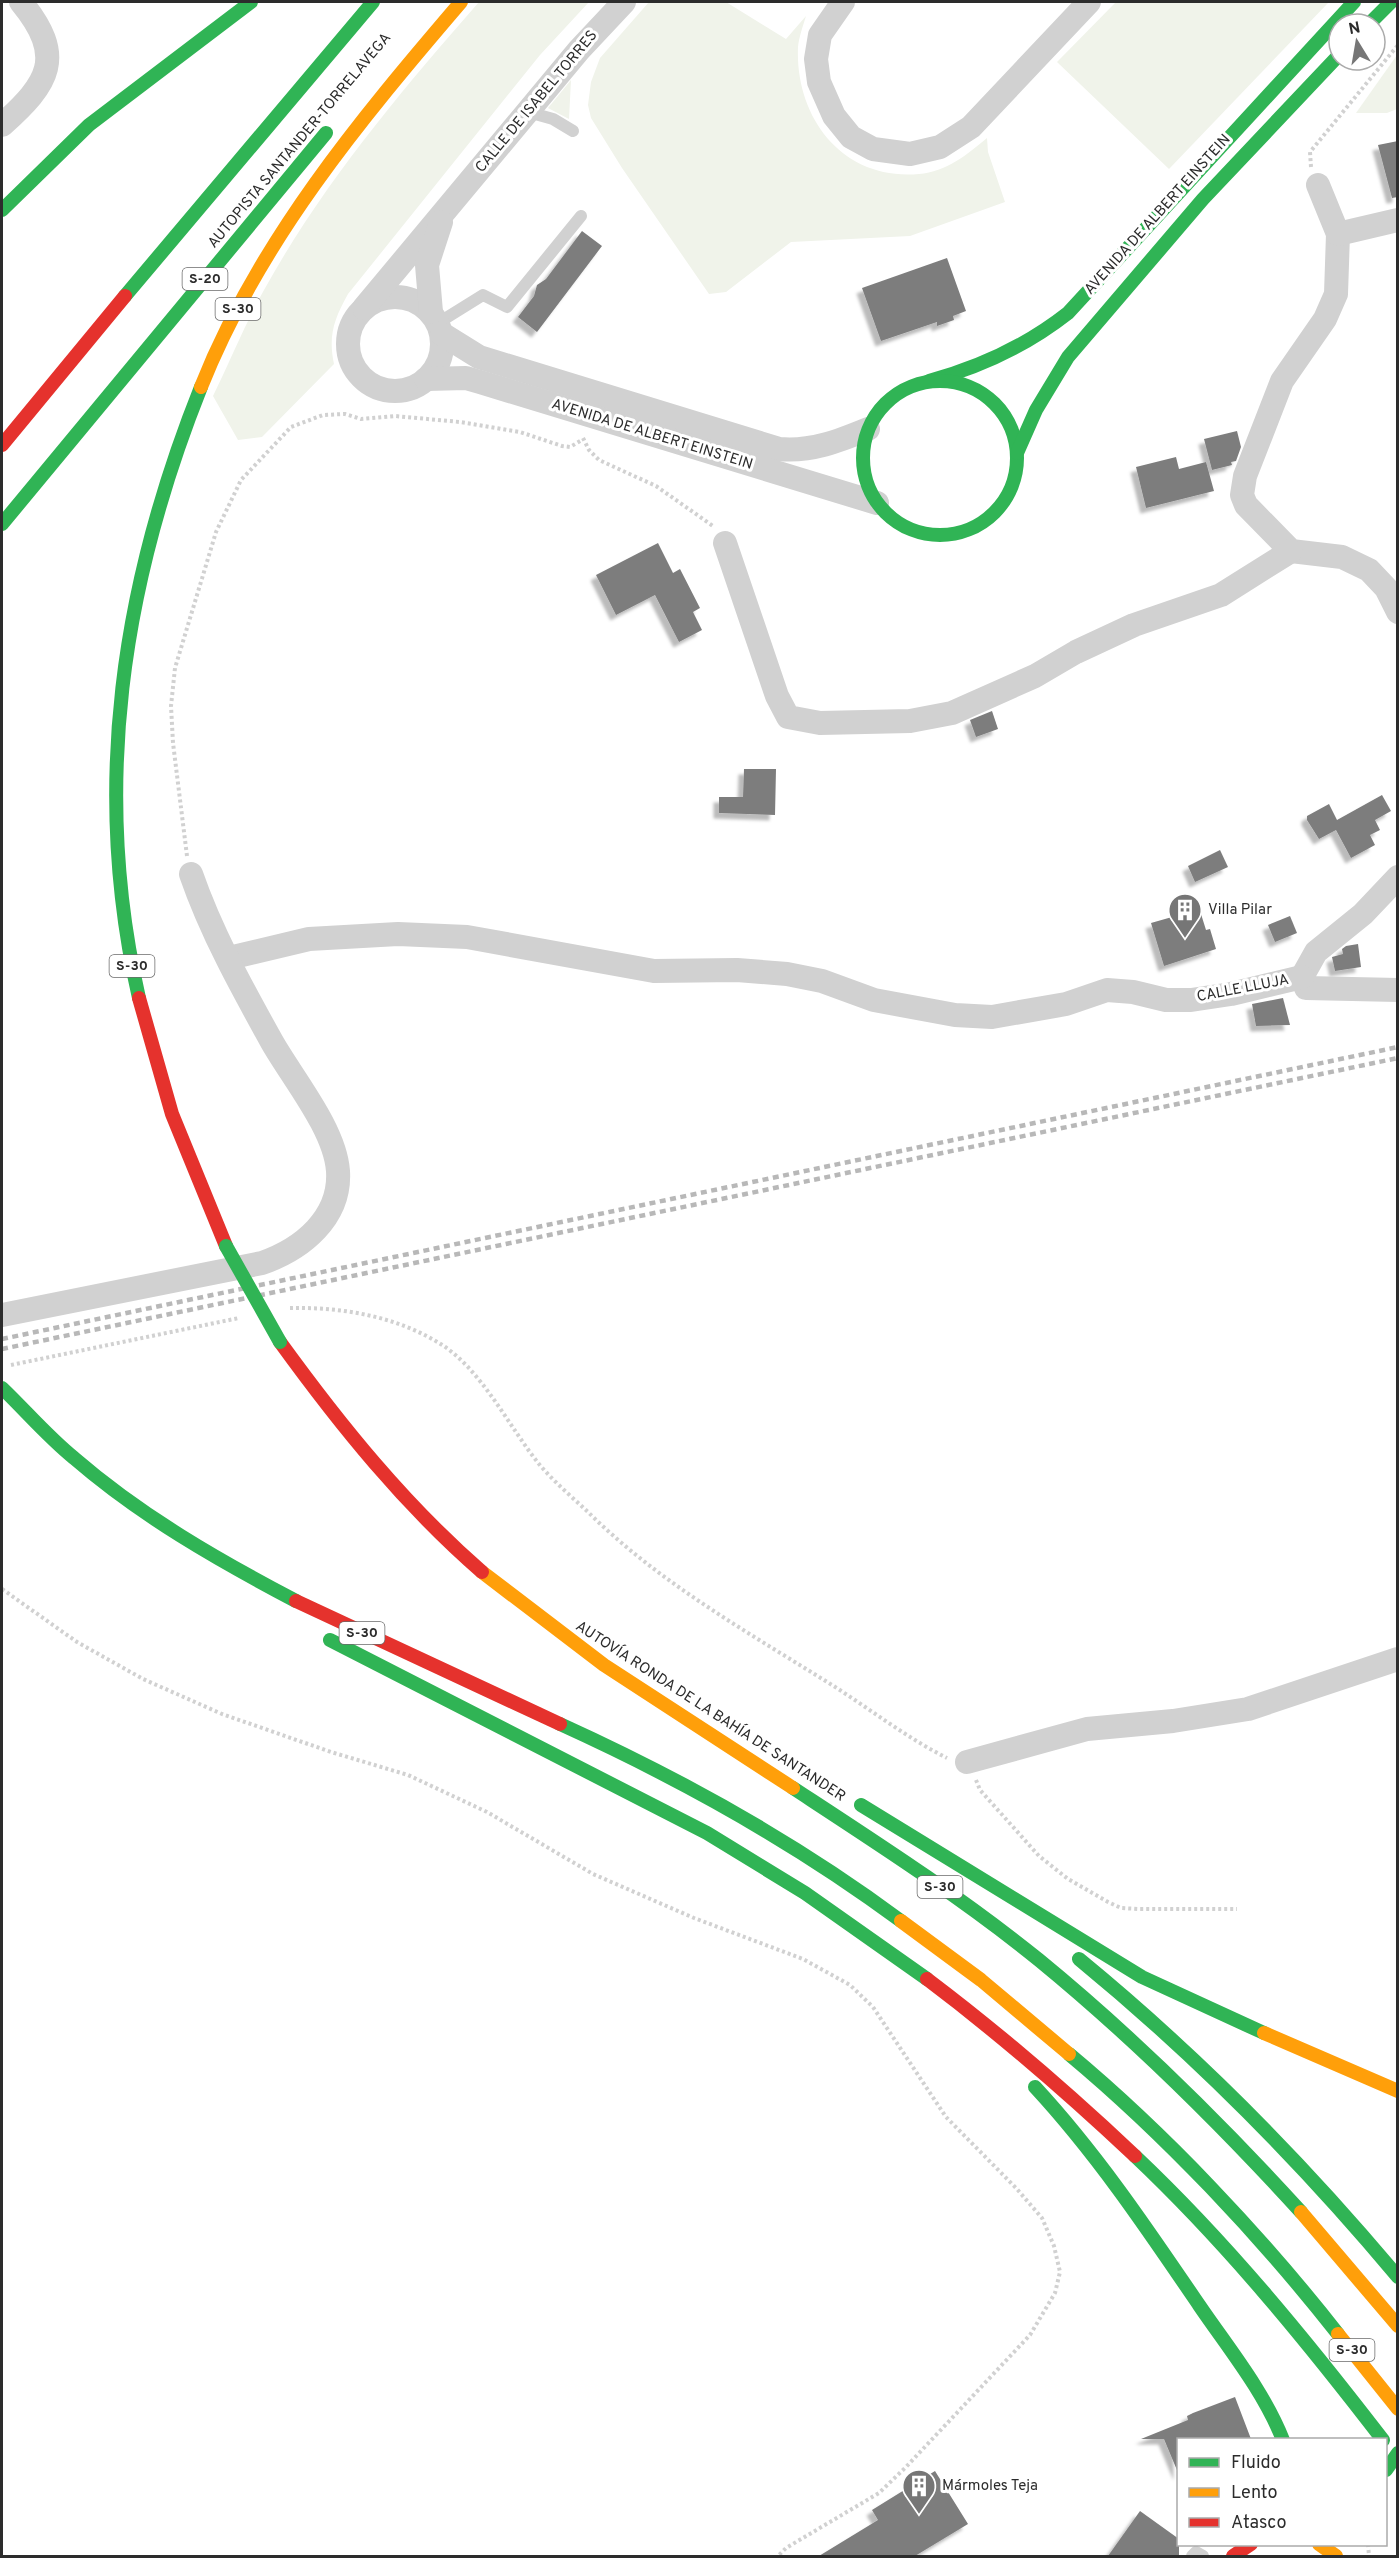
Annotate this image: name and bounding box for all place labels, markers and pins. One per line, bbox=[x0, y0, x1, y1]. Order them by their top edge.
building icon: Villa Pilar bbox=[1167, 892, 1203, 939]
place label: Villa Pilar bbox=[1208, 901, 1272, 920]
building icon: Mármoles Teja bbox=[901, 2468, 937, 2515]
place label: Mármoles Teja bbox=[942, 2477, 1038, 2496]

